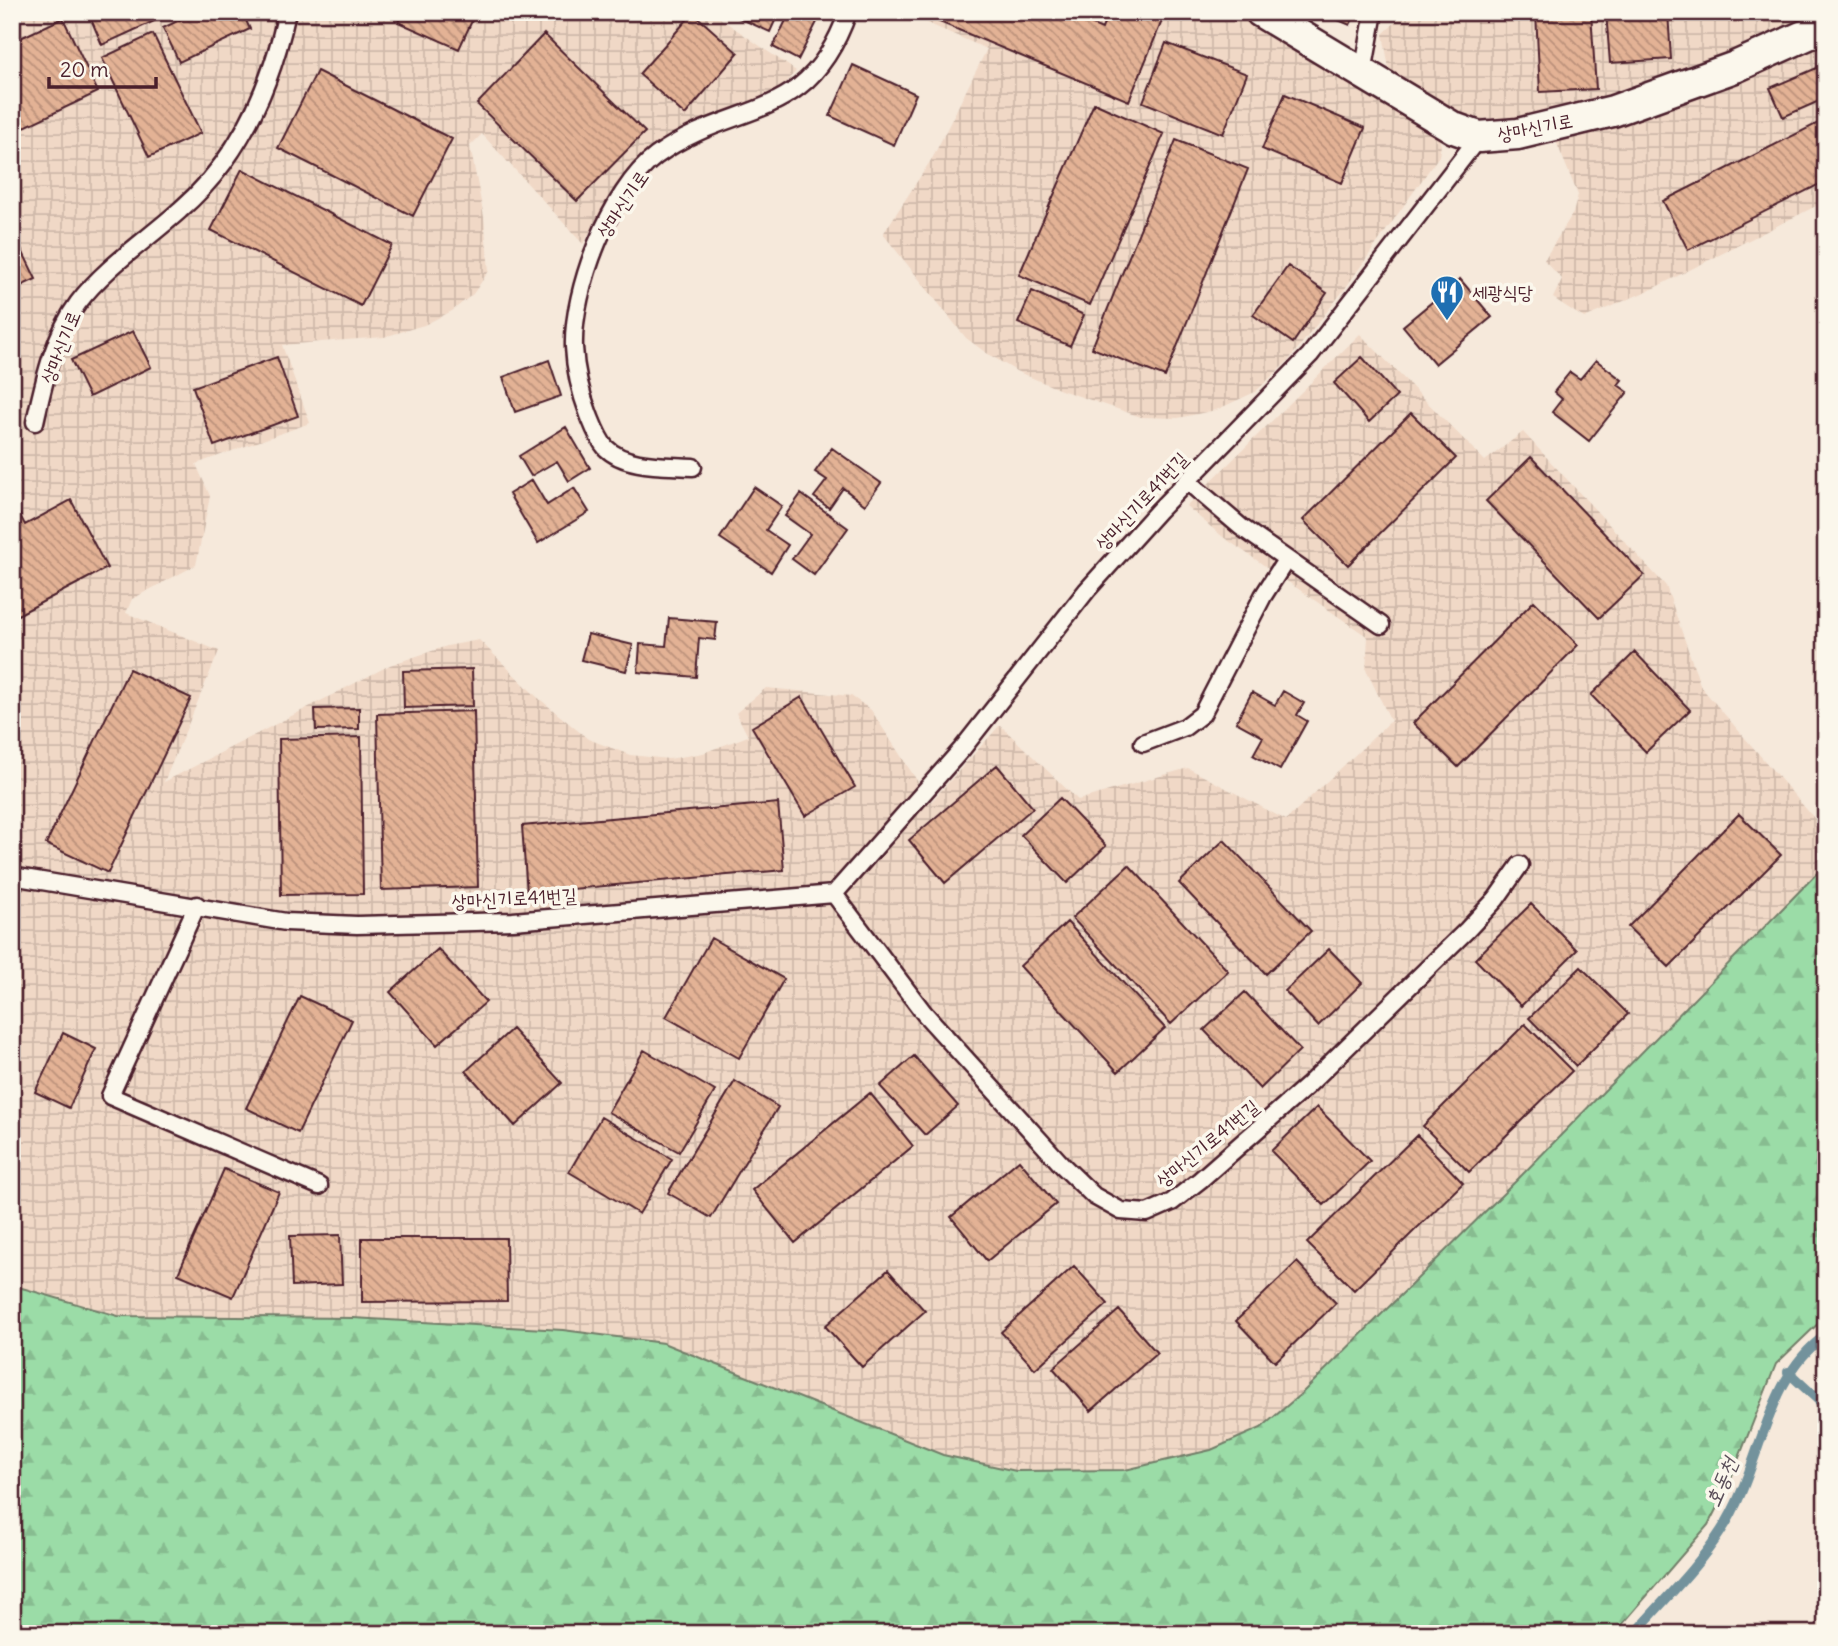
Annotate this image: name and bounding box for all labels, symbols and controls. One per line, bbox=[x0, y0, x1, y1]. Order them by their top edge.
scale bar bbox=[49, 46, 156, 90]
text: 20 m bbox=[60, 56, 109, 83]
street label: 상마신기로 bbox=[1495, 108, 1575, 146]
street label: 상마신기로 bbox=[591, 166, 653, 242]
restaurant icon: 세광식당 bbox=[1428, 273, 1466, 322]
place label: 세광식당 bbox=[1472, 280, 1533, 304]
street label: 상마신기로 bbox=[35, 307, 85, 387]
street label: 상마신기로41번길 bbox=[1089, 447, 1193, 555]
street label: 상마신기로41번길 bbox=[451, 883, 577, 913]
street label: 상마신기로41번길 bbox=[1151, 1094, 1263, 1192]
water label: 호동천 bbox=[1699, 1451, 1744, 1511]

